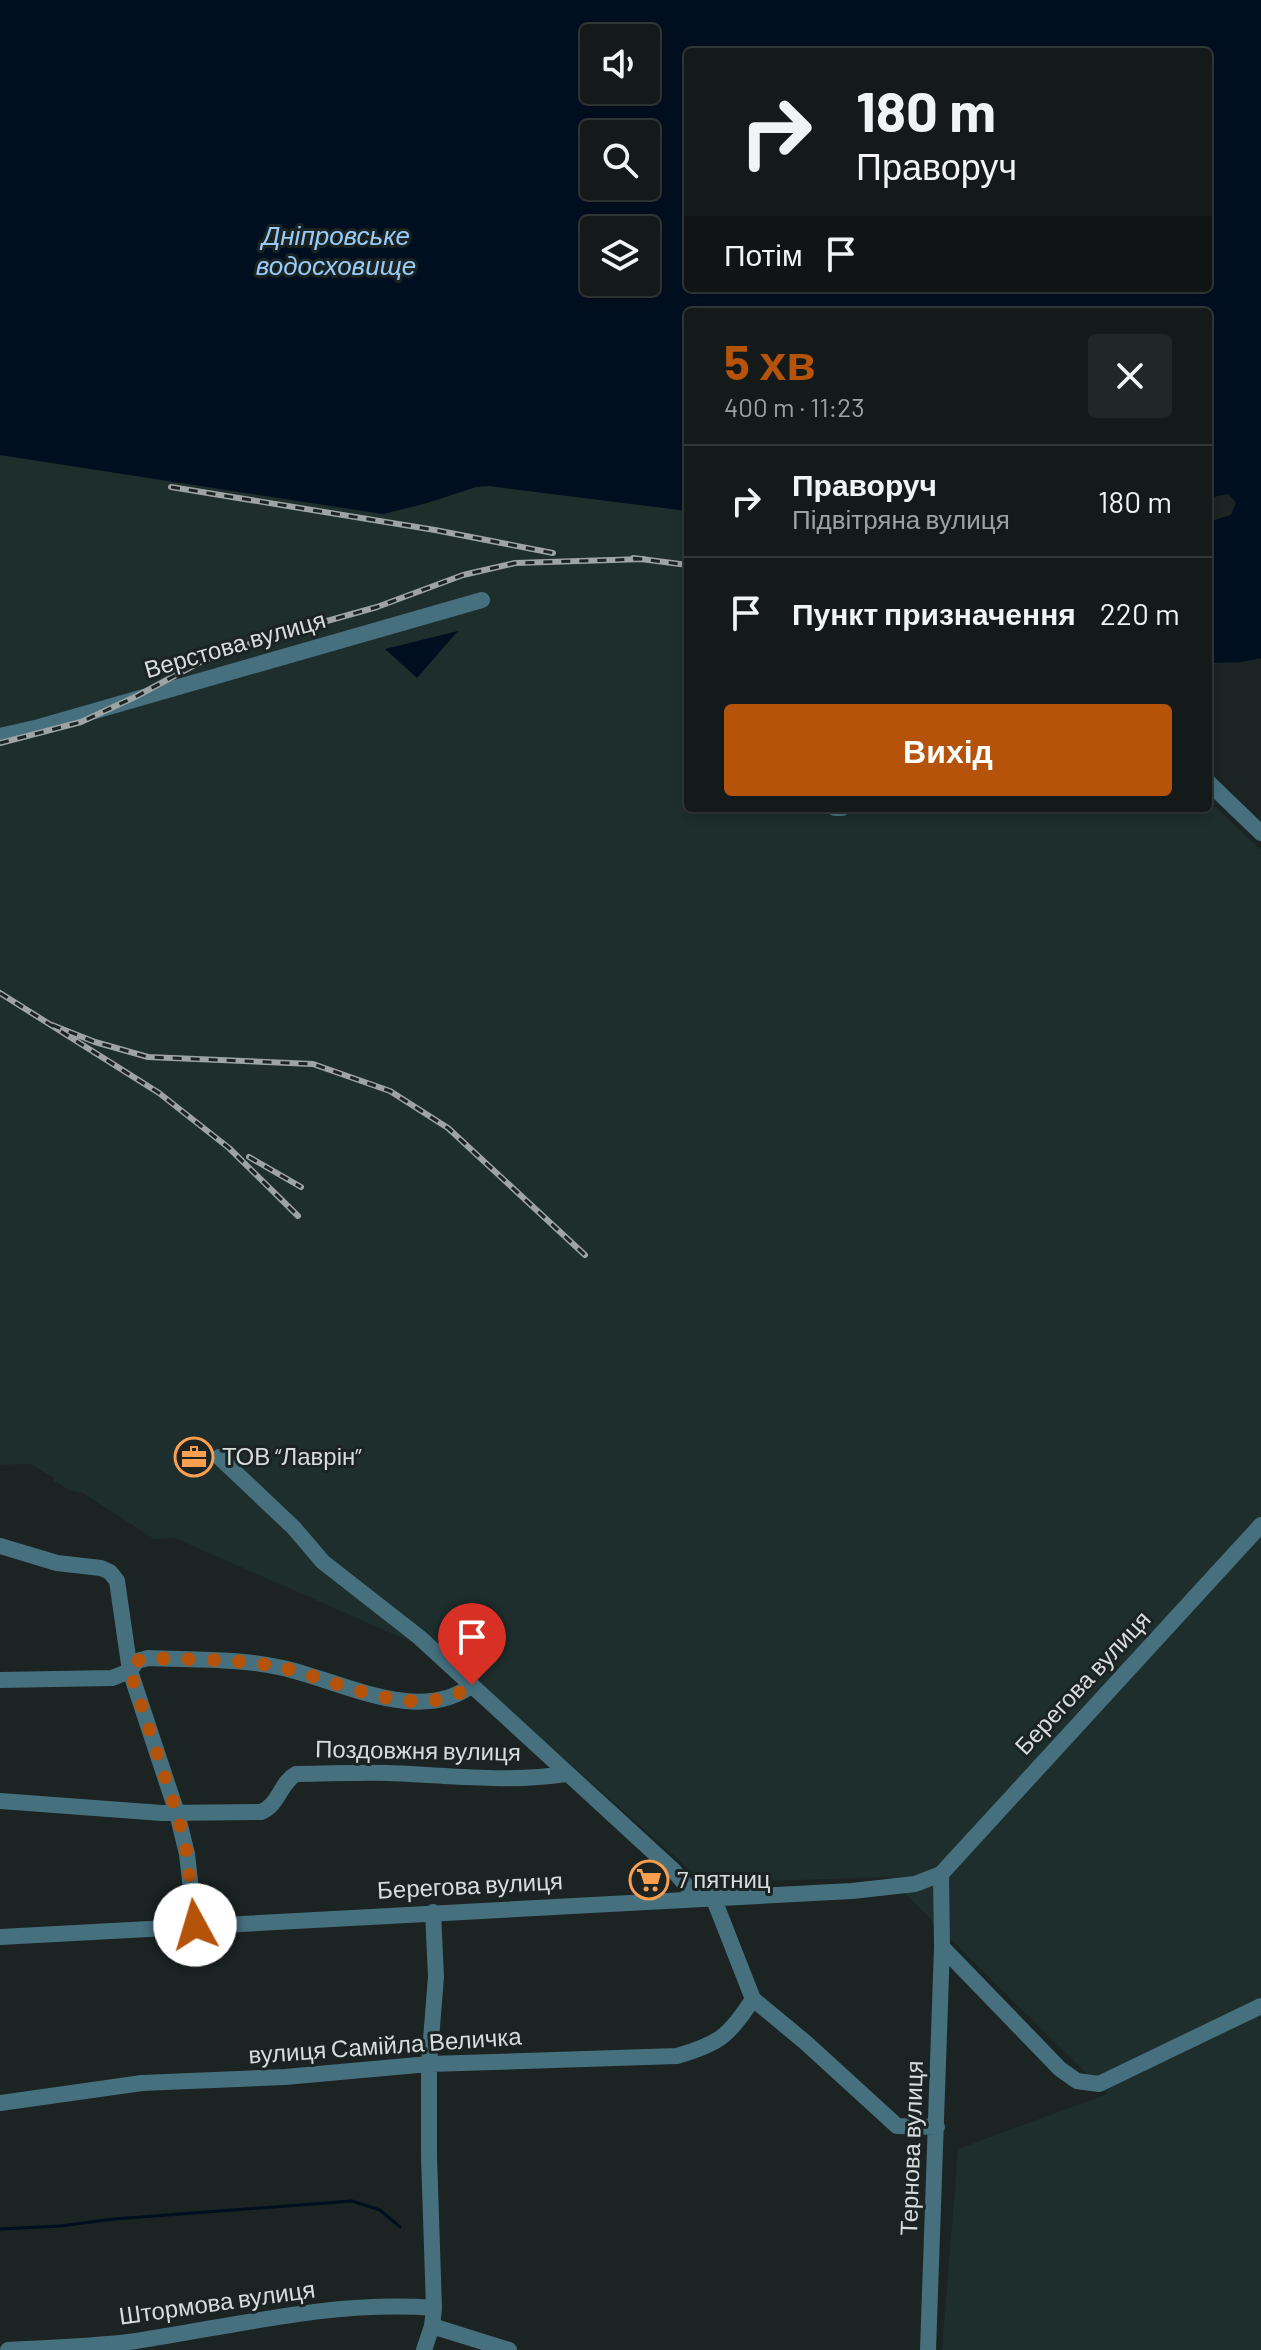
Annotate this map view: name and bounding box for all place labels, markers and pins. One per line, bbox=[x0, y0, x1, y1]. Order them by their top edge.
office icon: ТОВ “Лаврін” bbox=[173, 1436, 215, 1478]
place label: ТОВ “Лаврін” bbox=[222, 1441, 362, 1470]
pin bbox=[438, 1603, 506, 1685]
supermarket icon: 7 пятниц bbox=[628, 1859, 670, 1901]
place label: 7 пятниц bbox=[677, 1864, 771, 1893]

